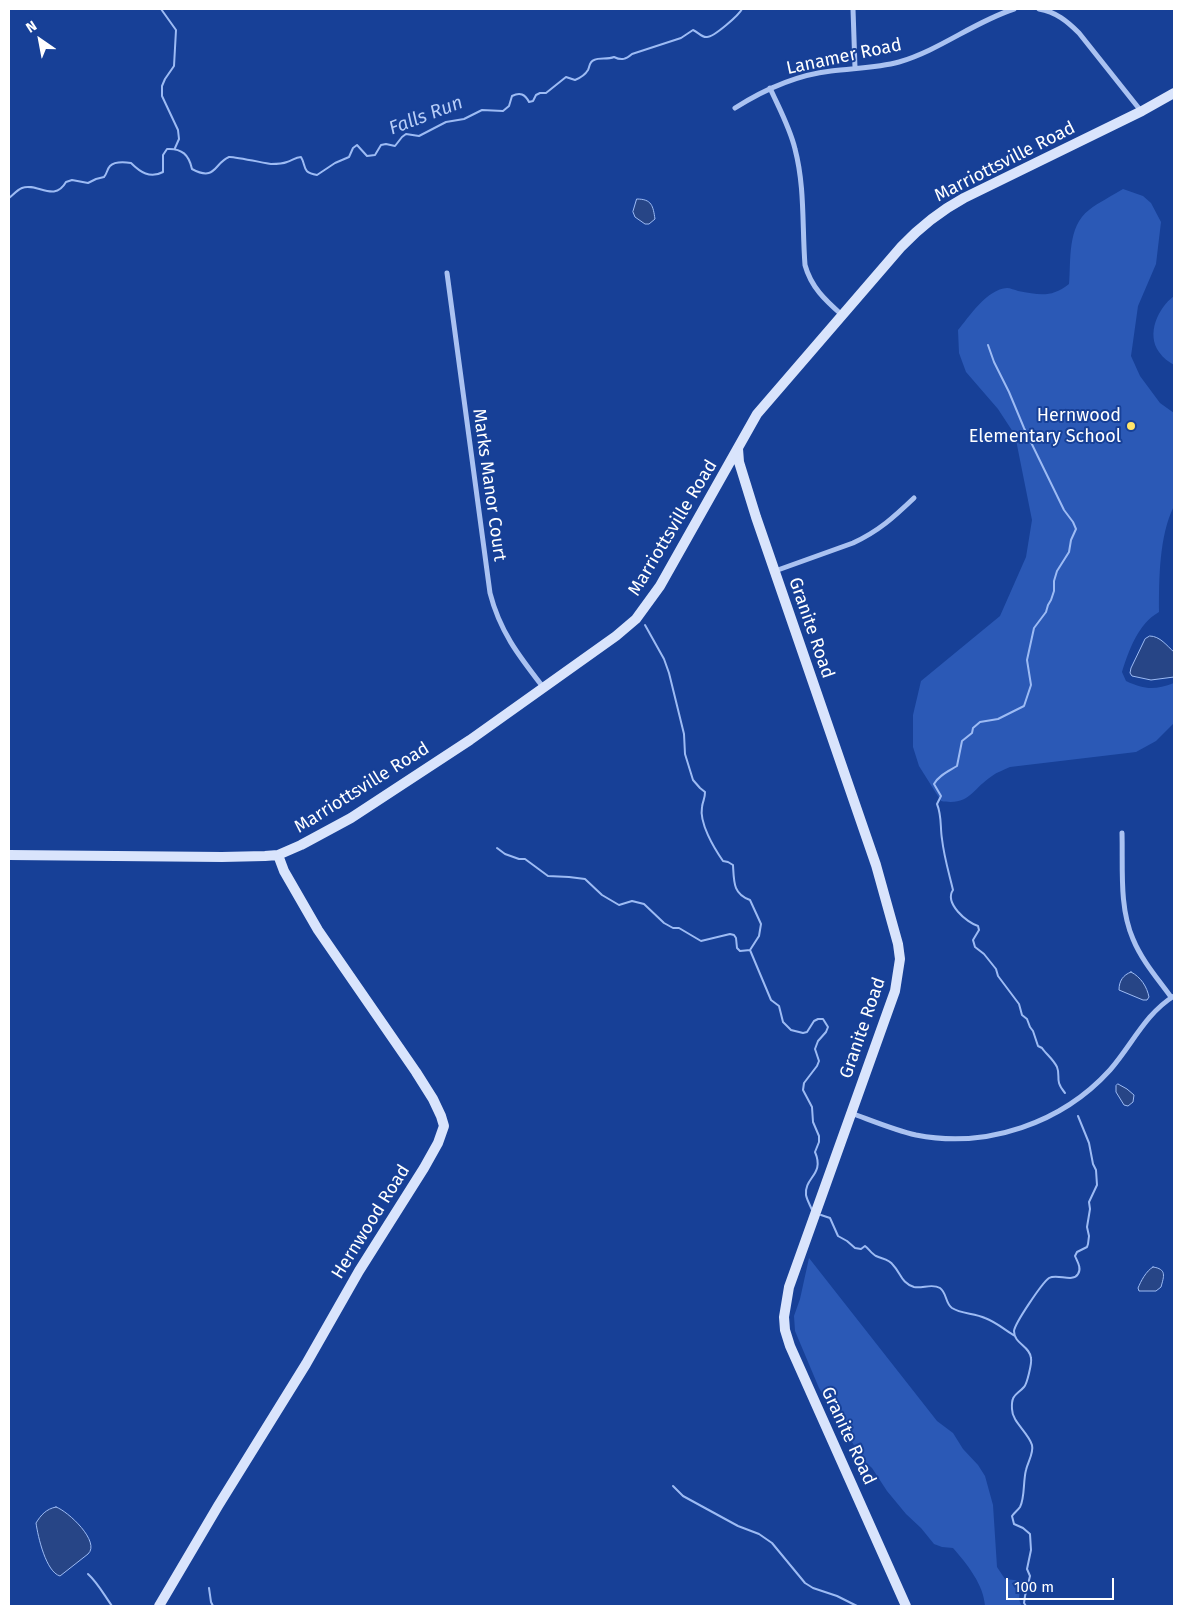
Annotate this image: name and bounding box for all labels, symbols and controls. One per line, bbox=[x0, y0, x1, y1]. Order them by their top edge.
north arrow bbox=[15, 15, 65, 65]
text: N bbox=[23, 17, 40, 37]
street label: Lanamer Road bbox=[784, 34, 904, 80]
water label: Falls Run bbox=[386, 92, 466, 140]
street label: Marriottsville Road bbox=[931, 117, 1079, 207]
place label: Hernwood Elementary School bbox=[969, 405, 1121, 448]
street label: Marks Manor Court bbox=[468, 407, 510, 563]
marker: Hernwood Elementary School bbox=[1125, 420, 1137, 432]
street label: Marriottsville Road bbox=[624, 456, 722, 600]
street label: Granite Road bbox=[784, 575, 838, 681]
street label: Marriottsville Road bbox=[291, 738, 433, 838]
street label: Granite Road bbox=[836, 975, 890, 1081]
street label: Hernwood Road bbox=[327, 1161, 415, 1283]
street label: Granite Road bbox=[816, 1384, 880, 1488]
scale bar bbox=[1008, 1568, 1116, 1600]
text: 100 m bbox=[1014, 1578, 1054, 1596]

